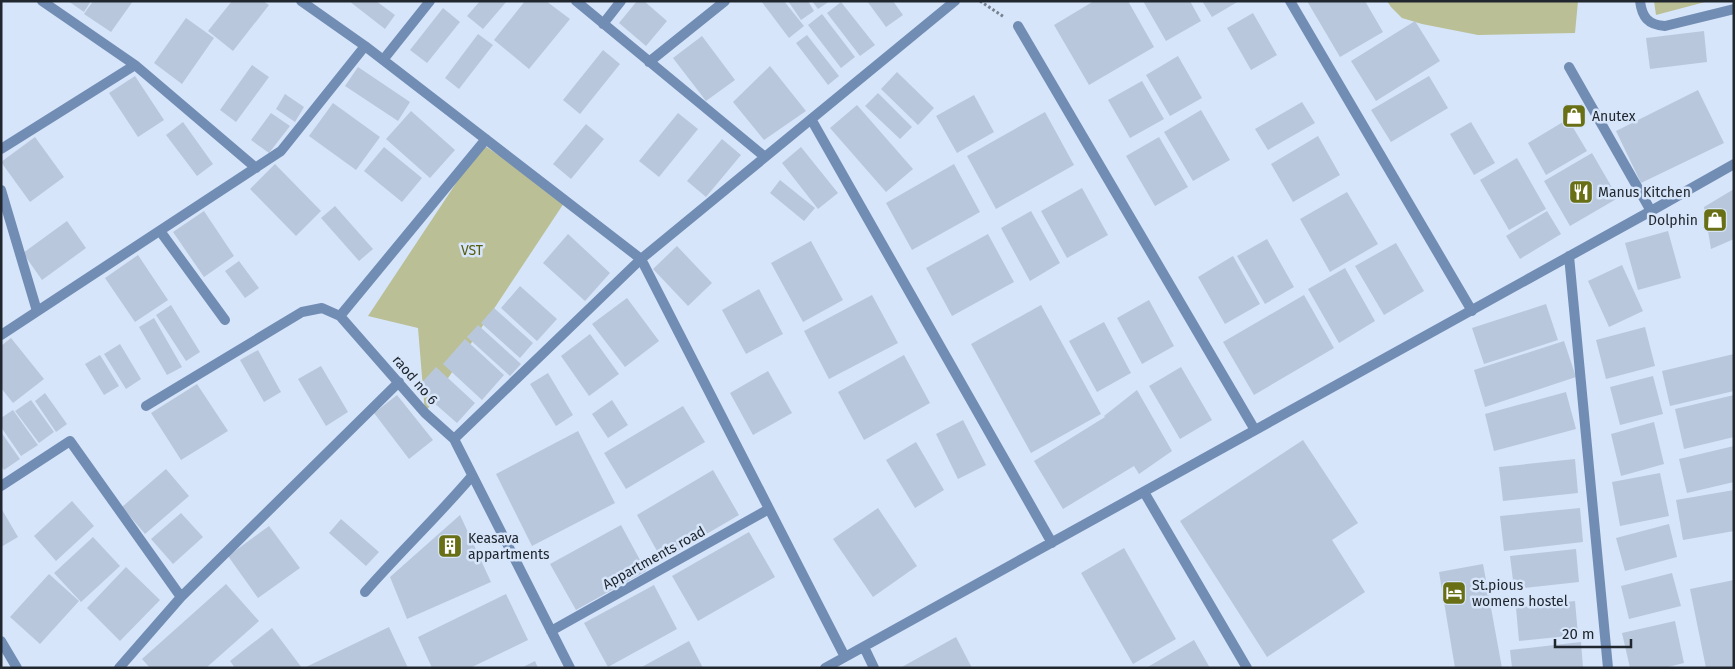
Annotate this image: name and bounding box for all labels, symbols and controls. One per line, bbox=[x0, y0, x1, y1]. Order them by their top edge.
shop icon: Anutex bbox=[1561, 103, 1587, 129]
place label: Anutex bbox=[1592, 108, 1636, 125]
restaurant icon: Manus Kitchen bbox=[1568, 179, 1594, 205]
place label: Manus Kitchen bbox=[1598, 184, 1691, 201]
shop icon: Dolphin bbox=[1702, 207, 1728, 233]
place label: Dolphin bbox=[1648, 212, 1698, 229]
park label: VST bbox=[461, 242, 484, 259]
street label: raod no 6 bbox=[389, 352, 441, 408]
street label: Appartments road bbox=[600, 523, 708, 593]
place label: Keasava appartments bbox=[468, 530, 550, 563]
building icon: Keasava appartments bbox=[437, 533, 463, 559]
place label: St.pious womens hostel bbox=[1472, 577, 1568, 610]
hotel icon: St.pious womens hostel bbox=[1441, 580, 1467, 606]
scale bar bbox=[1555, 616, 1631, 648]
text: 20 m bbox=[1562, 625, 1595, 643]

